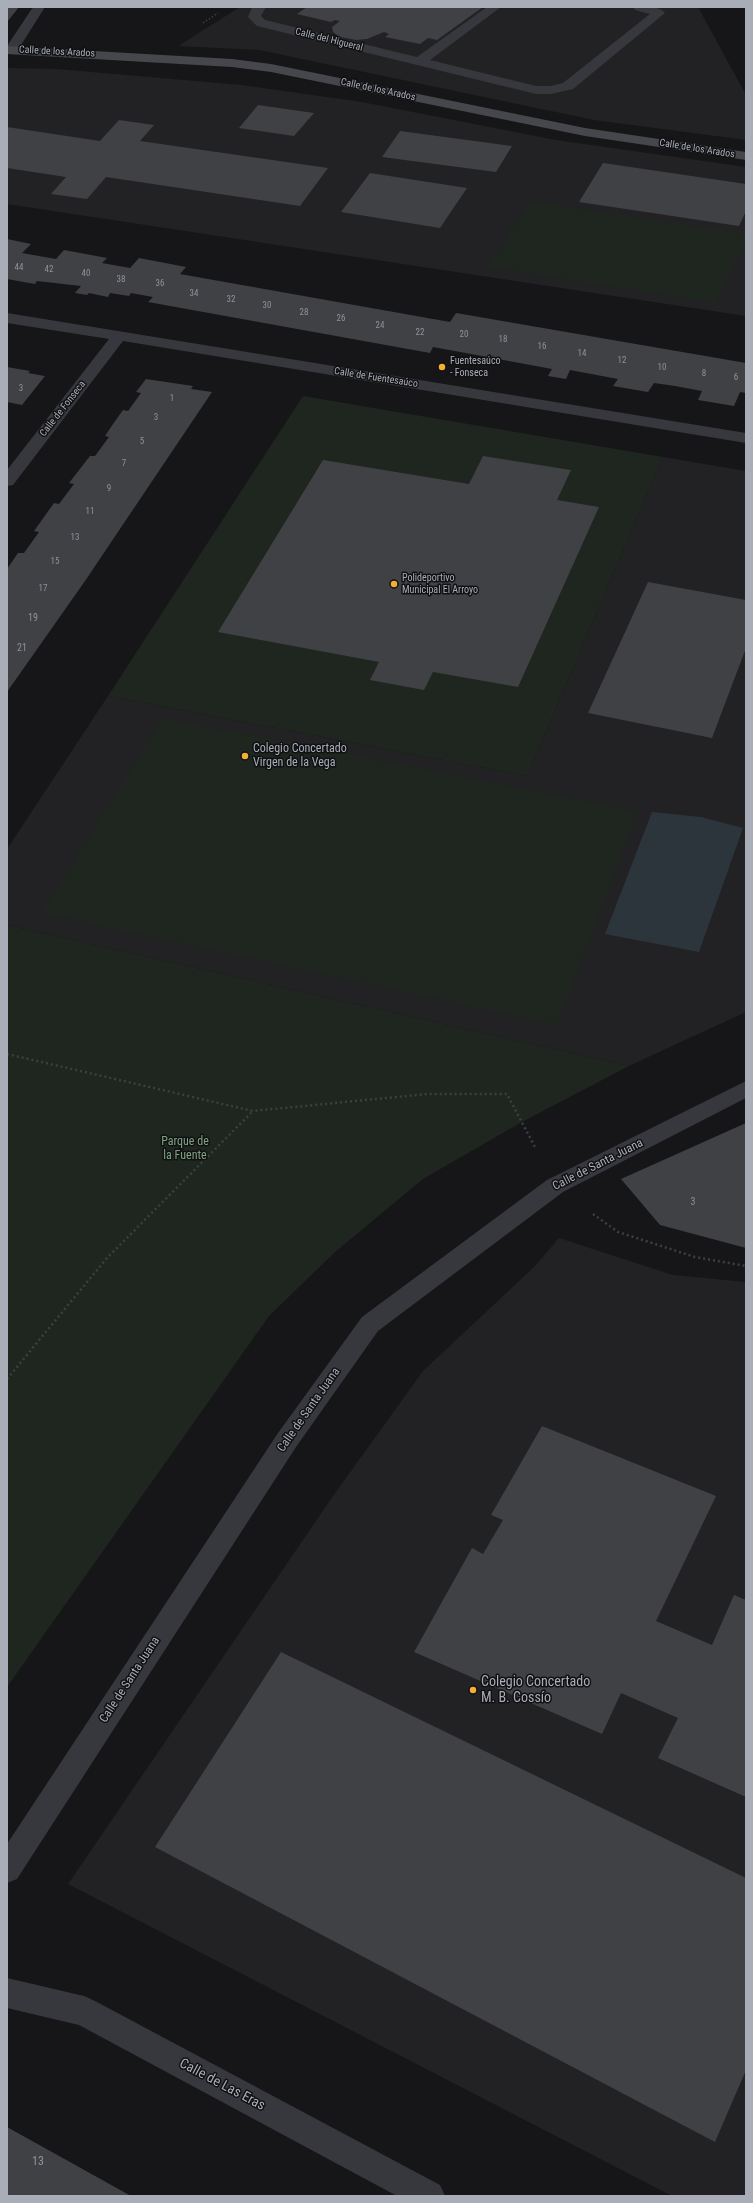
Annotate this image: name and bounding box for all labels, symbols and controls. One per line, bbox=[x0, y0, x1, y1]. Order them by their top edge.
street label: Calle del Higueral bbox=[294, 26, 364, 54]
street label: Calle de los Arados bbox=[19, 44, 95, 60]
street label: Calle de los Arados bbox=[340, 76, 416, 104]
street label: Calle de los Arados bbox=[658, 137, 736, 161]
house number: 44 bbox=[15, 263, 23, 273]
house number: 42 bbox=[45, 265, 53, 275]
house number: 40 bbox=[82, 269, 90, 279]
house number: 38 bbox=[117, 275, 125, 285]
house number: 36 bbox=[156, 279, 164, 289]
house number: 34 bbox=[190, 289, 198, 299]
house number: 32 bbox=[227, 295, 235, 305]
house number: 30 bbox=[263, 301, 271, 311]
house number: 28 bbox=[300, 308, 308, 318]
house number: 26 bbox=[337, 314, 345, 324]
house number: 24 bbox=[376, 321, 384, 331]
house number: 22 bbox=[416, 328, 424, 338]
house number: 20 bbox=[460, 330, 468, 340]
house number: 18 bbox=[499, 335, 507, 345]
house number: 16 bbox=[538, 342, 546, 352]
house number: 14 bbox=[578, 349, 586, 359]
place label: Fuentesaúco - Fonseca bbox=[450, 355, 501, 378]
house number: 12 bbox=[618, 356, 626, 366]
marker: Fuentesaúco - Fonseca bbox=[437, 362, 447, 372]
house number: 10 bbox=[658, 363, 666, 373]
street label: Calle de Fuentesaúco bbox=[333, 365, 419, 391]
house number: 8 bbox=[702, 369, 706, 379]
house number: 6 bbox=[734, 373, 738, 383]
street label: Calle de Fonseca bbox=[38, 379, 88, 439]
house number: 3 bbox=[19, 384, 23, 394]
house number: 1 bbox=[170, 394, 174, 404]
house number: 3 bbox=[154, 413, 158, 423]
house number: 5 bbox=[140, 437, 144, 447]
house number: 7 bbox=[122, 459, 126, 469]
house number: 9 bbox=[107, 484, 111, 494]
house number: 11 bbox=[86, 507, 94, 517]
house number: 13 bbox=[71, 533, 79, 543]
house number: 15 bbox=[51, 557, 59, 567]
place label: Polideportivo Municipal El Arroyo bbox=[402, 572, 478, 596]
marker: Polideportivo Municipal El Arroyo bbox=[389, 579, 399, 589]
house number: 17 bbox=[39, 584, 47, 594]
house number: 19 bbox=[28, 612, 38, 624]
house number: 21 bbox=[17, 642, 27, 654]
place label: Colegio Concertado Virgen de la Vega bbox=[253, 742, 347, 770]
marker: Colegio Concertado Virgen de la Vega bbox=[240, 751, 250, 761]
park label: Parque de la Fuente bbox=[161, 1135, 209, 1163]
street label: Calle de Santa Juana bbox=[550, 1136, 646, 1194]
house number: 3 bbox=[691, 1196, 695, 1208]
street label: Calle de Santa Juana bbox=[275, 1365, 343, 1455]
street label: Calle de Santa Juana bbox=[97, 1634, 163, 1726]
place label: Colegio Concertado M. B. Cossío bbox=[481, 1674, 590, 1706]
marker: Colegio Concertado M. B. Cossío bbox=[468, 1685, 478, 1695]
street label: Calle de Las Eras bbox=[176, 2055, 268, 2115]
house number: 13 bbox=[32, 2155, 44, 2169]

